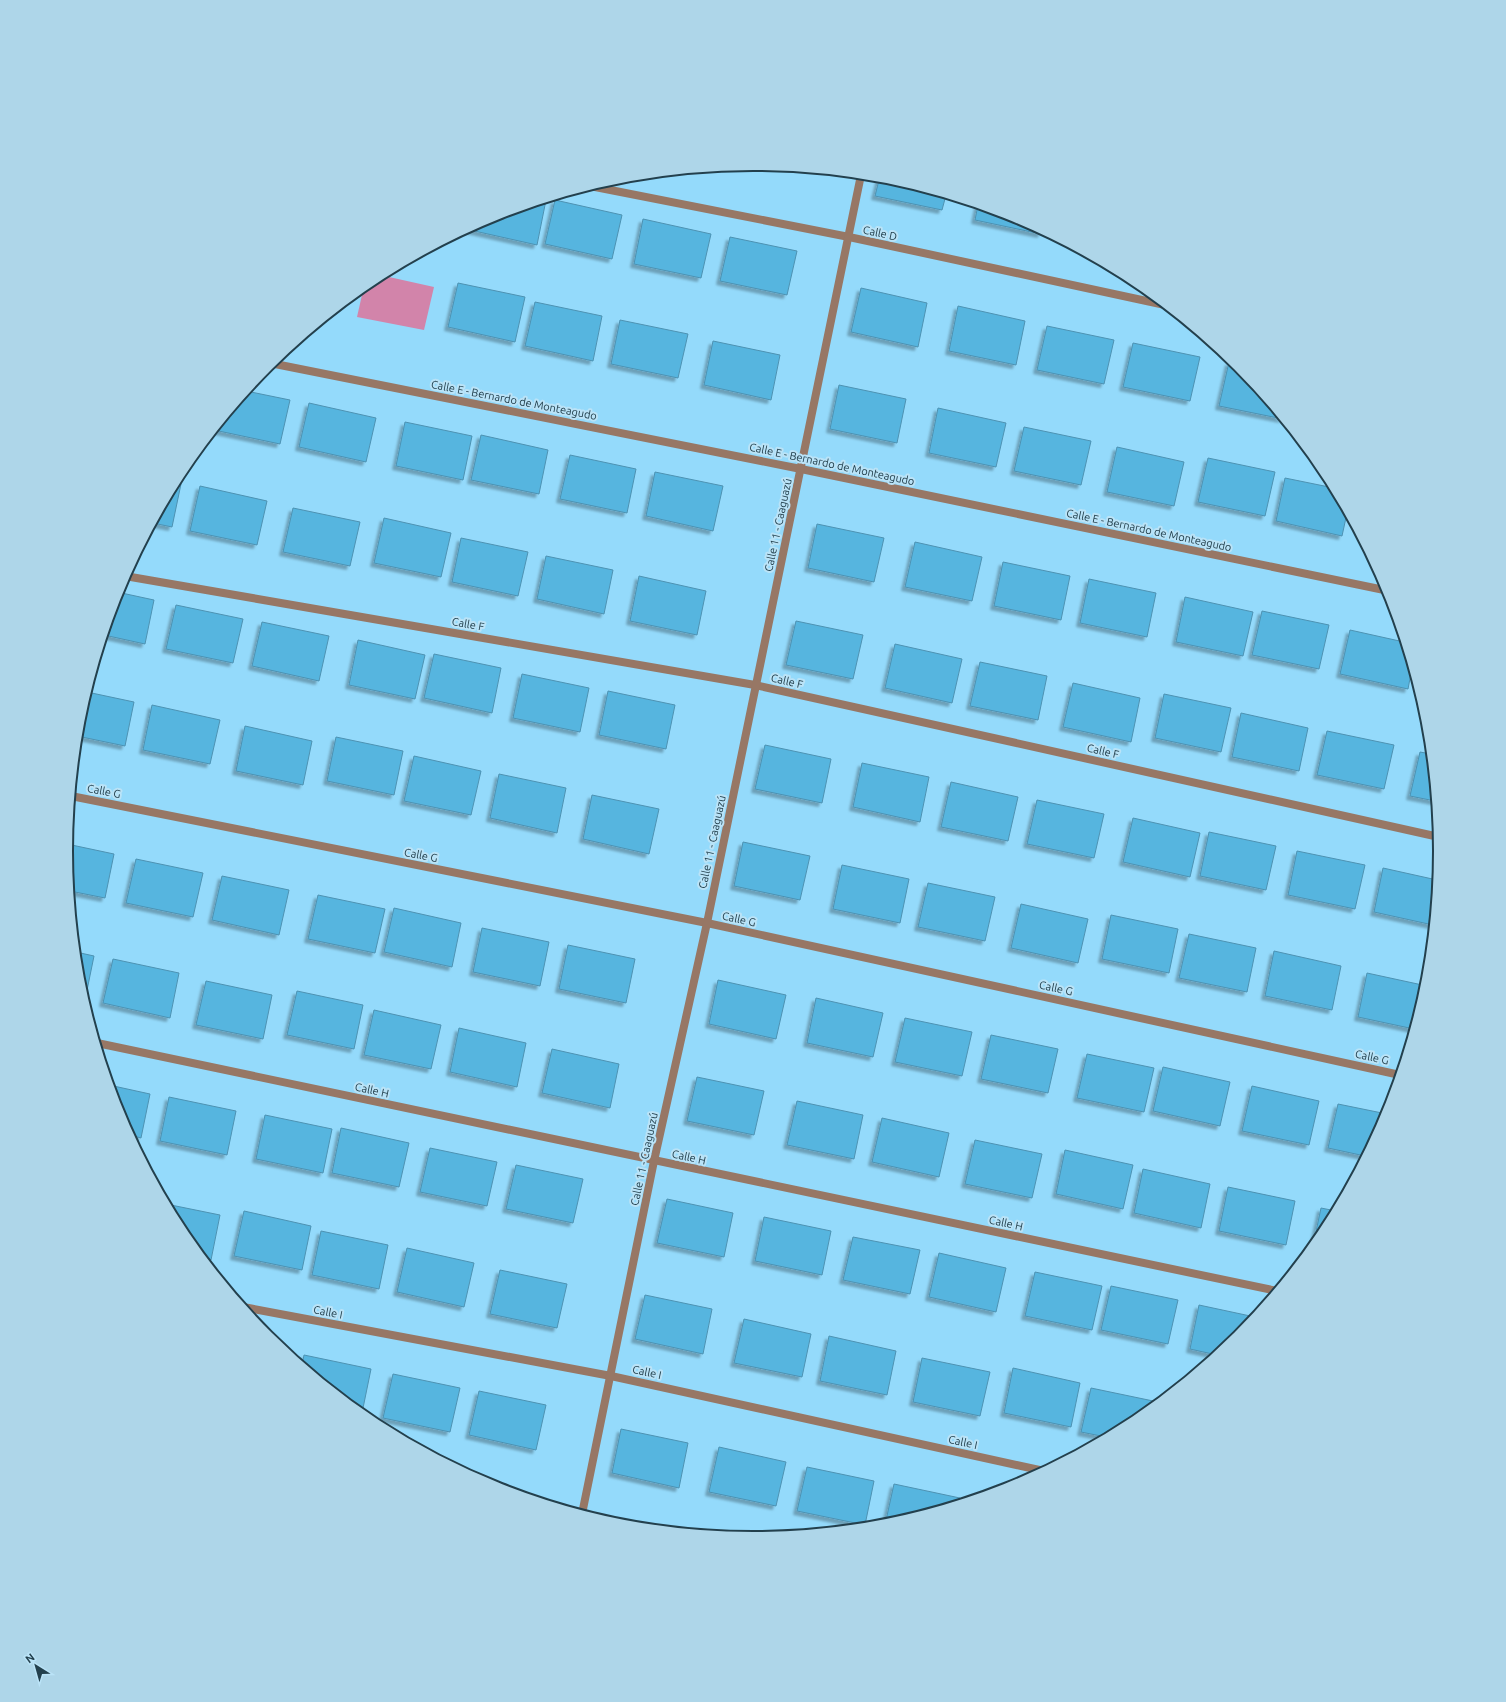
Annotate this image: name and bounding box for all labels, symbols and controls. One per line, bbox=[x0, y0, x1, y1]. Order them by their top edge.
street label: Calle D bbox=[862, 224, 898, 243]
street label: Calle E - Bernardo de Monteagudo bbox=[430, 378, 598, 422]
street label: Calle E - Bernardo de Monteagudo bbox=[748, 441, 916, 487]
street label: Calle 11 - Caaguazú bbox=[762, 477, 794, 573]
street label: Calle E - Bernardo de Monteagudo bbox=[1065, 507, 1233, 553]
street label: Calle F bbox=[451, 615, 485, 633]
street label: Calle F bbox=[770, 671, 804, 691]
street label: Calle F bbox=[1086, 741, 1120, 761]
street label: Calle G bbox=[86, 782, 122, 800]
street label: Calle 11 - Caaguazú bbox=[696, 794, 728, 890]
street label: Calle G bbox=[403, 846, 439, 864]
street label: Calle G bbox=[721, 910, 757, 928]
street label: Calle G bbox=[1038, 979, 1074, 997]
street label: Calle G bbox=[1354, 1048, 1390, 1066]
street label: Calle H bbox=[354, 1081, 390, 1099]
street label: Calle 11 - Caaguazú bbox=[628, 1111, 660, 1207]
street label: Calle H bbox=[671, 1148, 707, 1166]
street label: Calle H bbox=[988, 1214, 1024, 1232]
street label: Calle I bbox=[312, 1303, 344, 1321]
street label: Calle I bbox=[631, 1363, 663, 1381]
street label: Calle I bbox=[947, 1433, 979, 1451]
north arrow bbox=[16, 1646, 56, 1686]
text: N bbox=[23, 1651, 37, 1665]

